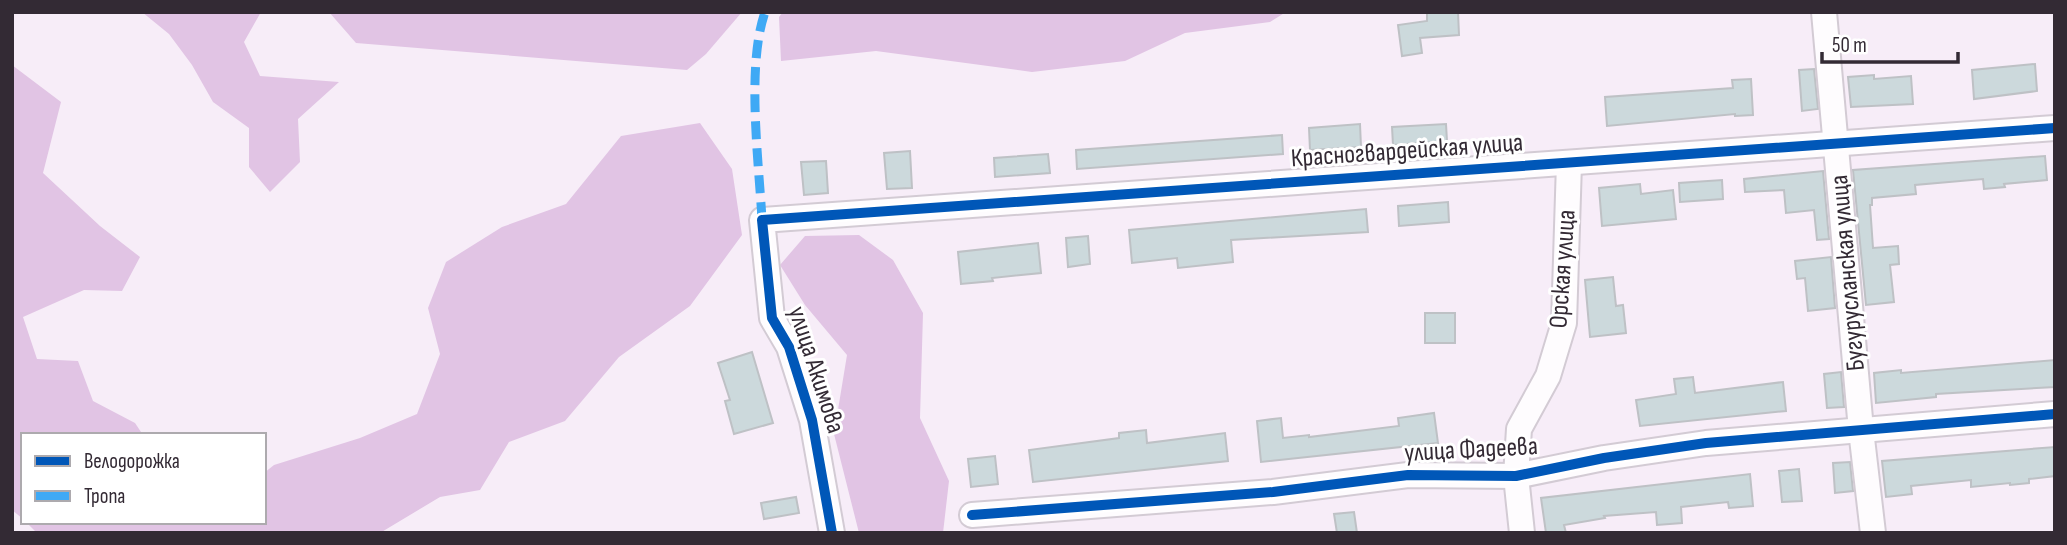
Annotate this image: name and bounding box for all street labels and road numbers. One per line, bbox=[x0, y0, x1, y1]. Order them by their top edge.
street label: Красногвардейская улица bbox=[1290, 127, 1524, 175]
street label: Бугурусланская улица bbox=[1824, 174, 1872, 372]
street label: Орская улица bbox=[1543, 209, 1583, 329]
street label: улица Акимова bbox=[781, 303, 851, 437]
street label: улица Фадеева bbox=[1403, 431, 1539, 469]

